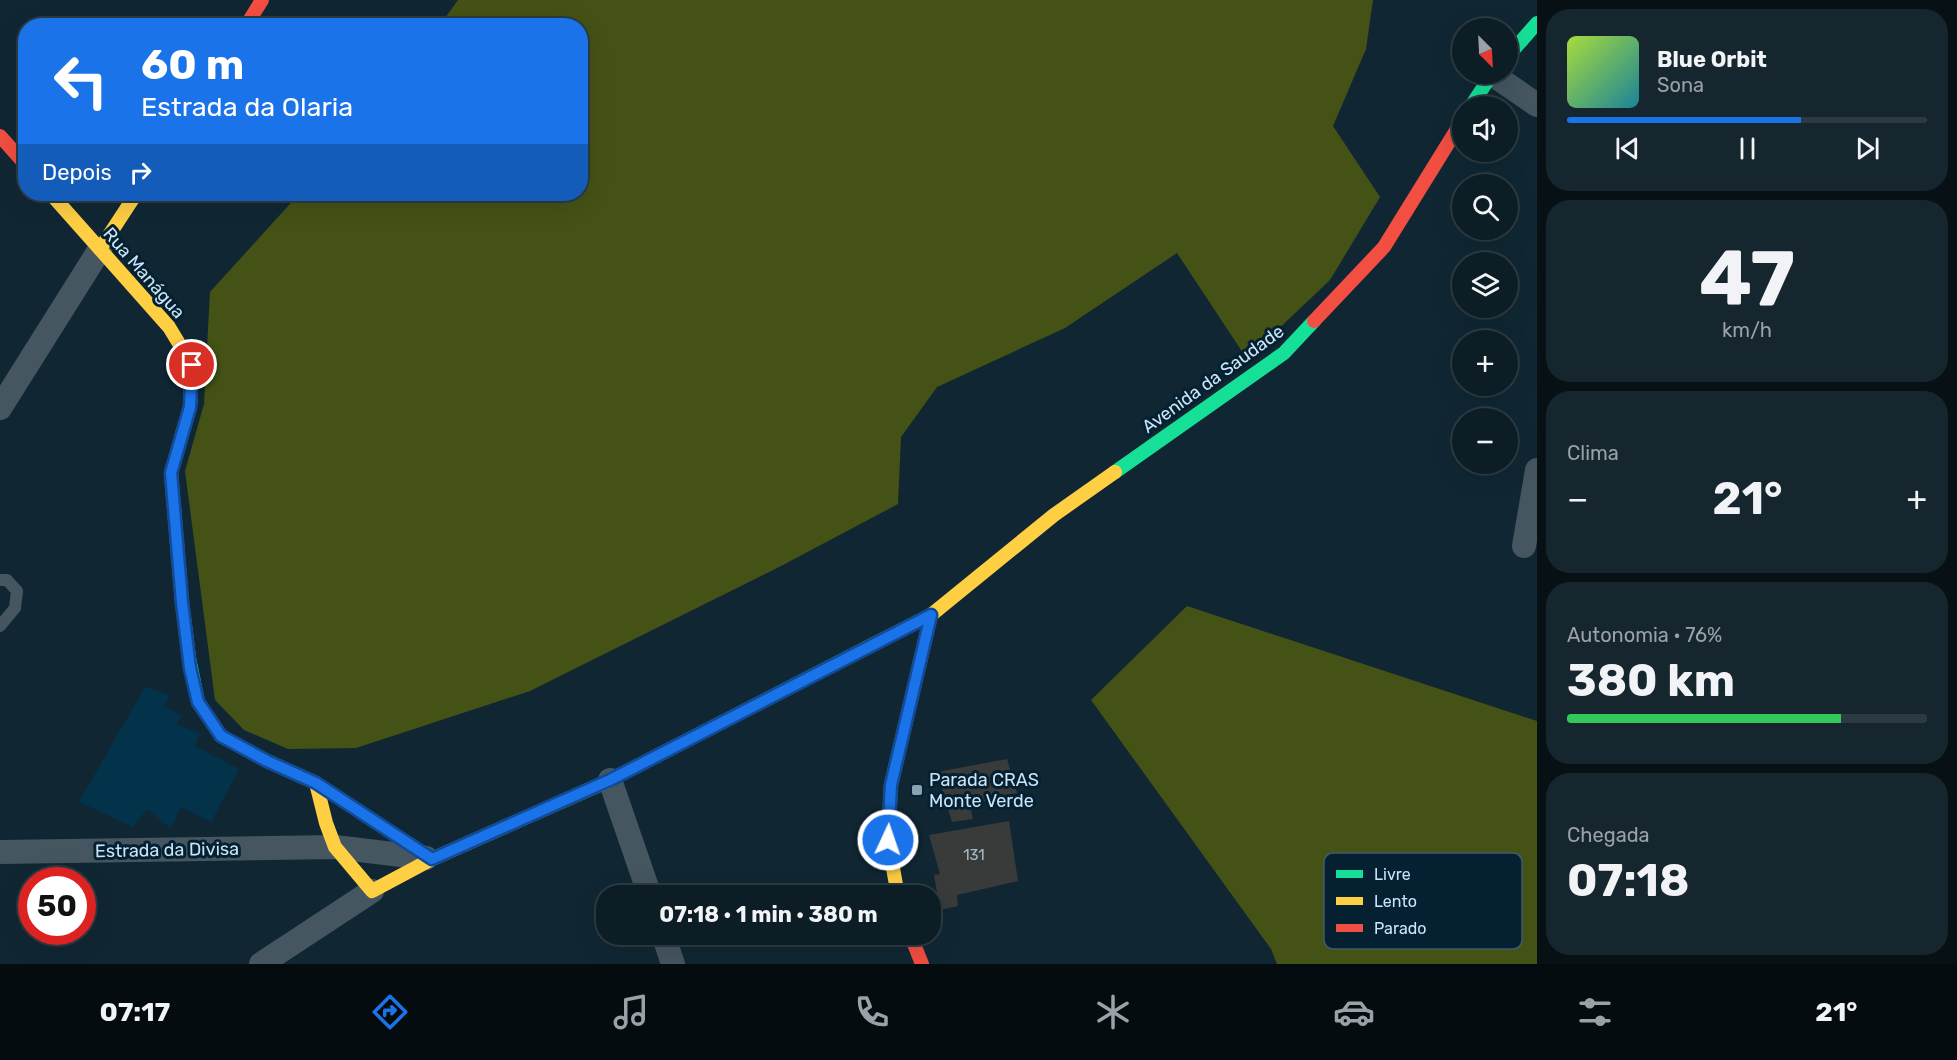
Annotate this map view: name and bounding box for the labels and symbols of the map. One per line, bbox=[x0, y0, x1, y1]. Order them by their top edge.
north arrow bbox=[1452, 18, 1518, 84]
street label: Rua Manágua bbox=[98, 223, 190, 323]
street label: Avenida da Saudade bbox=[1138, 320, 1288, 438]
pin bbox=[166, 339, 217, 390]
place label: Parada CRAS Monte Verde bbox=[929, 769, 1039, 812]
marker: Parada CRAS Monte Verde bbox=[910, 783, 924, 797]
position arrow bbox=[856, 808, 920, 872]
street label: Estrada da Divisa bbox=[95, 838, 239, 862]
house number: 131 bbox=[963, 846, 985, 864]
legend bbox=[1324, 853, 1522, 949]
text: Livre bbox=[1374, 865, 1411, 884]
speed limit sign: 50 bbox=[18, 867, 96, 945]
text: Lento bbox=[1374, 892, 1417, 911]
text: Parado bbox=[1374, 919, 1426, 938]

